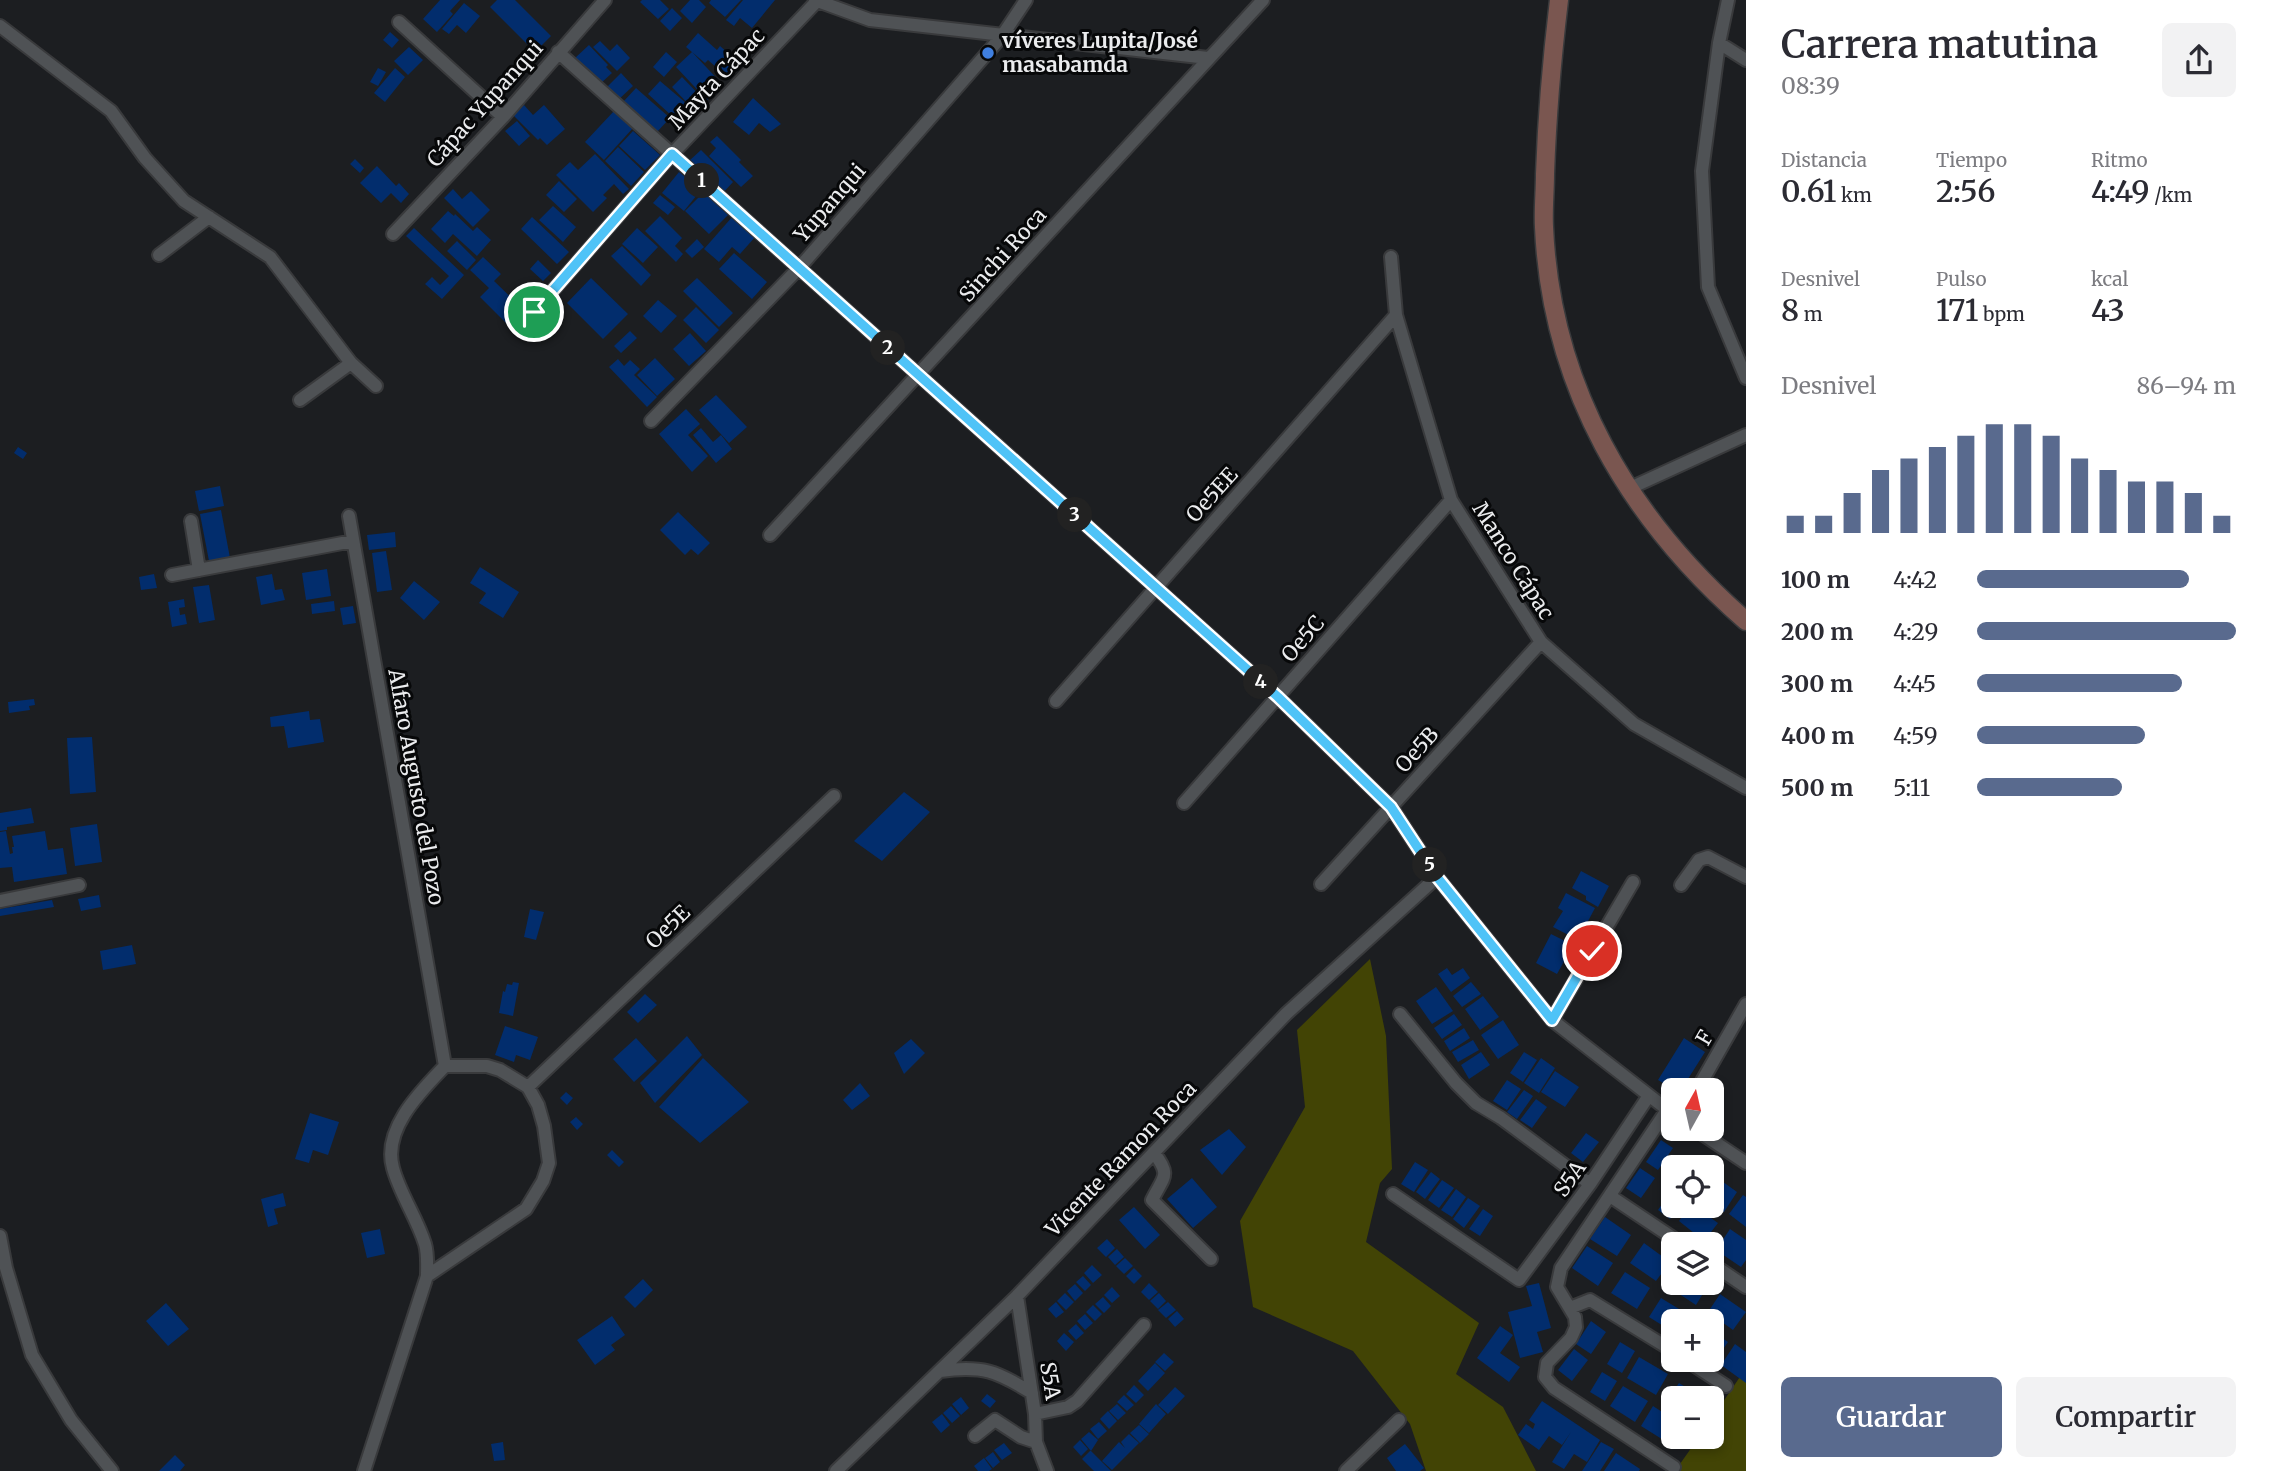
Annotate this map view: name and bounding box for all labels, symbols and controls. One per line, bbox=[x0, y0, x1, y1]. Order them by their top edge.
text: Carrera matutina bbox=[1781, 21, 2098, 68]
street label: Mayta Cápac bbox=[663, 22, 770, 135]
button: share bbox=[2162, 23, 2236, 97]
place label: víveres Lupita/José masabamda bbox=[1001, 27, 1198, 78]
street label: Cápac Yupanqui bbox=[421, 35, 549, 172]
marker: víveres Lupita/José masabamda bbox=[980, 45, 996, 61]
text: 08:39 bbox=[1781, 71, 1840, 100]
text: Distancia bbox=[1781, 148, 1867, 172]
text: Tiempo bbox=[1936, 148, 2007, 172]
text: Ritmo bbox=[2091, 148, 2148, 172]
street label: Yupanqui bbox=[787, 157, 871, 248]
pin: 1 bbox=[684, 164, 720, 198]
text: 1 bbox=[697, 168, 706, 192]
text: 0.61 bbox=[1781, 172, 1836, 210]
text: 2:56 bbox=[1936, 172, 1995, 210]
text: 4:49 bbox=[2091, 172, 2150, 210]
text: km bbox=[1836, 183, 1872, 207]
text: /km bbox=[2150, 183, 2192, 207]
street label: Sinchi Roca bbox=[953, 202, 1052, 308]
text: Desnivel bbox=[1781, 267, 1860, 291]
text: Pulso bbox=[1936, 267, 1986, 291]
text: kcal bbox=[2091, 267, 2128, 291]
pin bbox=[504, 282, 564, 342]
text: 8 bbox=[1781, 291, 1799, 329]
text: 171 bbox=[1936, 291, 1978, 329]
text: 43 bbox=[2091, 291, 2125, 329]
icon: arrive bbox=[515, 293, 553, 331]
text: m bbox=[1799, 302, 1823, 326]
text: bpm bbox=[1978, 302, 2025, 326]
pin: 2 bbox=[870, 330, 906, 366]
text: 2 bbox=[882, 335, 893, 359]
text: Desnivel bbox=[1781, 371, 1876, 400]
text: 86–94 m bbox=[2136, 371, 2236, 400]
street label: Oe5EE bbox=[1180, 461, 1244, 528]
street label: Manco Cápac bbox=[1467, 497, 1560, 625]
pin: 3 bbox=[1058, 498, 1092, 532]
text: 3 bbox=[1069, 502, 1080, 526]
text: 100 m bbox=[1781, 565, 1850, 594]
text: 4:42 bbox=[1893, 565, 1937, 594]
street label: Oe5C bbox=[1275, 610, 1330, 667]
text: 200 m bbox=[1781, 617, 1853, 646]
text: 4:29 bbox=[1893, 617, 1938, 646]
pin: 4 bbox=[1244, 664, 1278, 700]
street label: Alfaro Augusto del Pozo bbox=[382, 666, 451, 907]
text: 4 bbox=[1254, 669, 1267, 693]
text: 300 m bbox=[1781, 669, 1853, 698]
text: 4:45 bbox=[1893, 669, 1936, 698]
street label: Oe5B bbox=[1389, 721, 1444, 778]
text: 400 m bbox=[1781, 721, 1855, 750]
text: 4:59 bbox=[1893, 721, 1938, 750]
text: 500 m bbox=[1781, 773, 1853, 802]
text: 5:11 bbox=[1893, 773, 1930, 802]
pin: 5 bbox=[1412, 848, 1448, 882]
text: 5 bbox=[1424, 852, 1435, 876]
street label: Oe5E bbox=[640, 899, 696, 954]
pin bbox=[1562, 921, 1622, 981]
icon: check bbox=[1573, 932, 1611, 970]
street label: F bbox=[1690, 1025, 1720, 1050]
street label: Vicente Ramon Roca bbox=[1039, 1075, 1202, 1243]
north arrow bbox=[1661, 1078, 1724, 1141]
map controls bbox=[1661, 1078, 1724, 1449]
street label: S5A bbox=[1548, 1155, 1592, 1202]
button: locate bbox=[1661, 1155, 1724, 1218]
button: layers bbox=[1661, 1232, 1724, 1295]
button: + bbox=[1661, 1309, 1724, 1372]
street label: S5A bbox=[1034, 1360, 1067, 1402]
button: Guardar bbox=[1781, 1377, 2002, 1457]
button: Compartir bbox=[2016, 1377, 2236, 1457]
button: − bbox=[1661, 1386, 1724, 1449]

